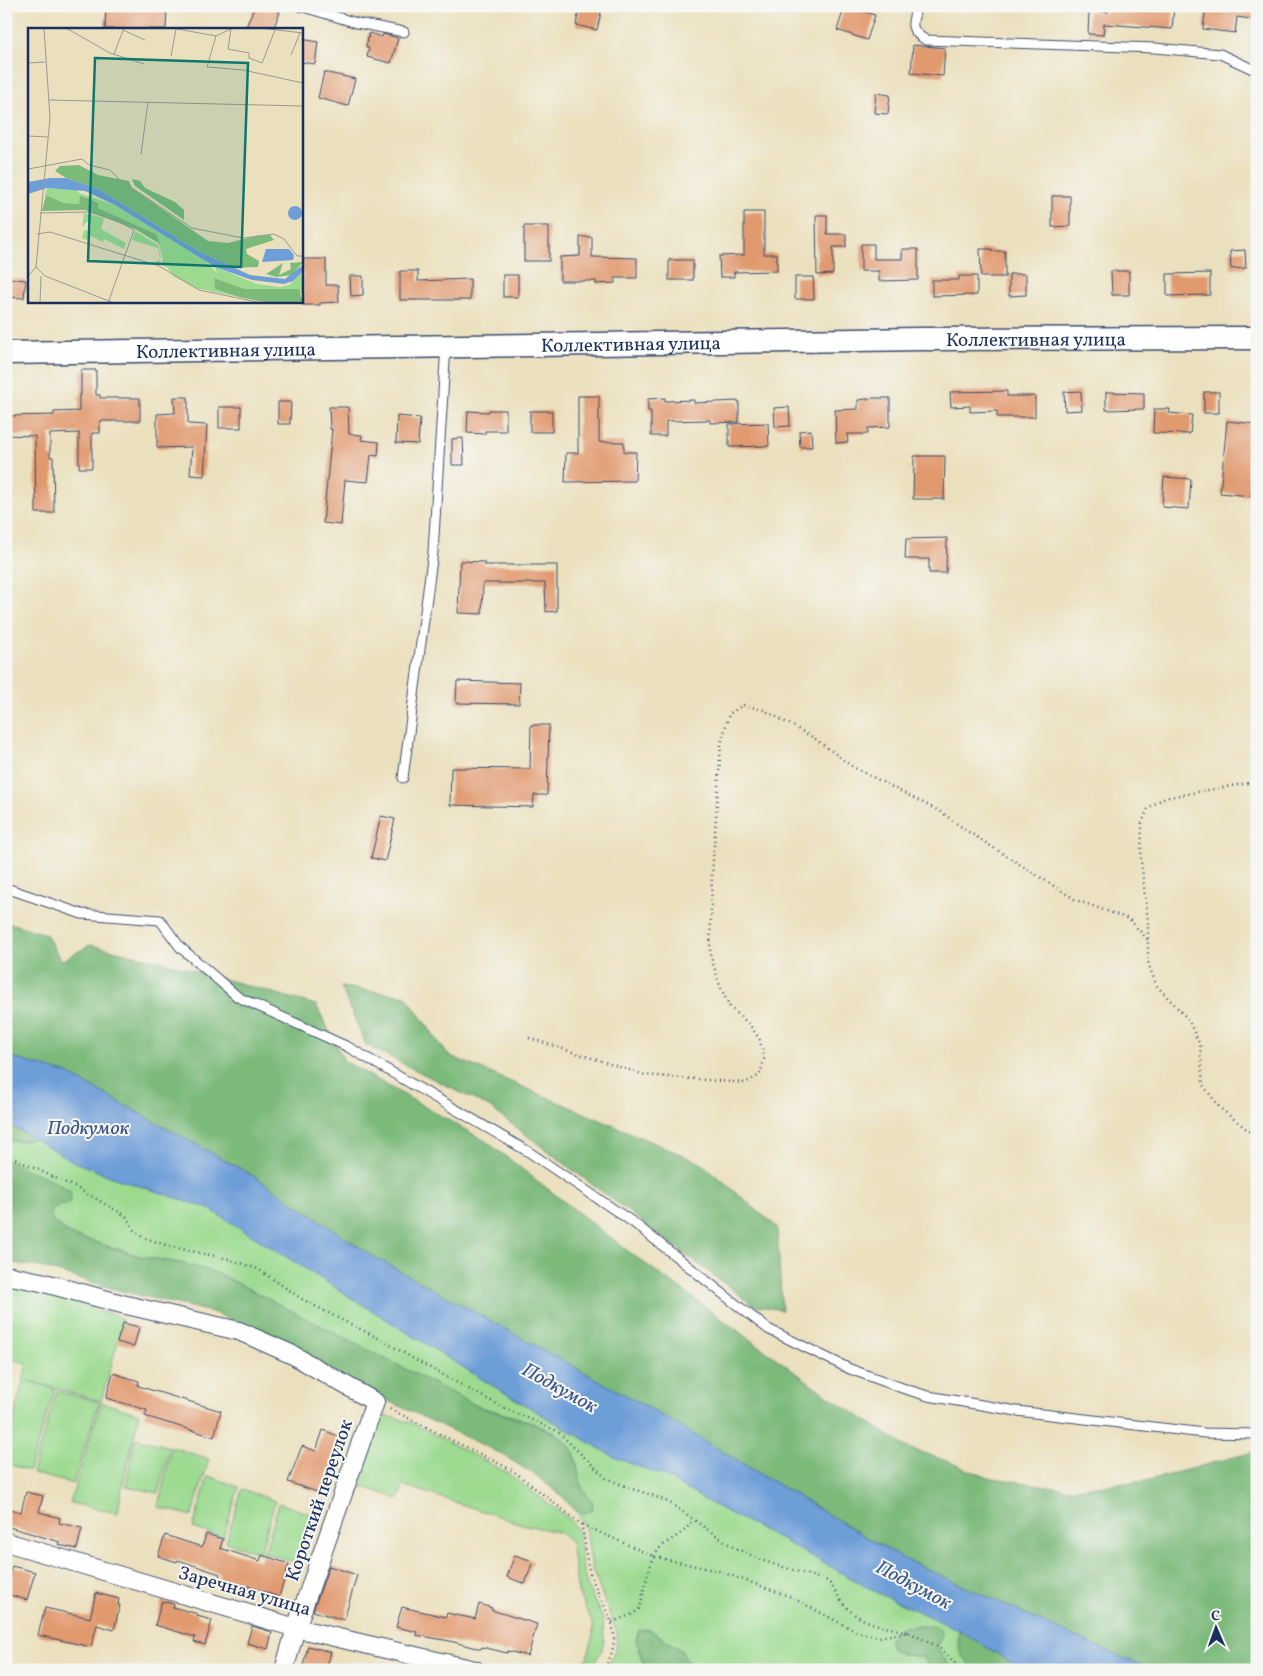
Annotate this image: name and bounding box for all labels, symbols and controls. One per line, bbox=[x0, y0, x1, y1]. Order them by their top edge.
inset map bbox=[28, 28, 302, 302]
street label: Коллективная улица bbox=[946, 327, 1126, 354]
street label: Коллективная улица bbox=[541, 331, 721, 360]
street label: Коллективная улица bbox=[136, 337, 316, 366]
water label: Подкумок bbox=[47, 1115, 130, 1143]
water label: Подкумок bbox=[516, 1357, 602, 1421]
street label: Короткий переулок bbox=[280, 1416, 360, 1585]
water label: Подкумок bbox=[870, 1554, 956, 1618]
street label: Заречная улица bbox=[175, 1561, 314, 1623]
north arrow bbox=[1190, 1604, 1240, 1654]
text: С bbox=[1211, 1607, 1220, 1626]

